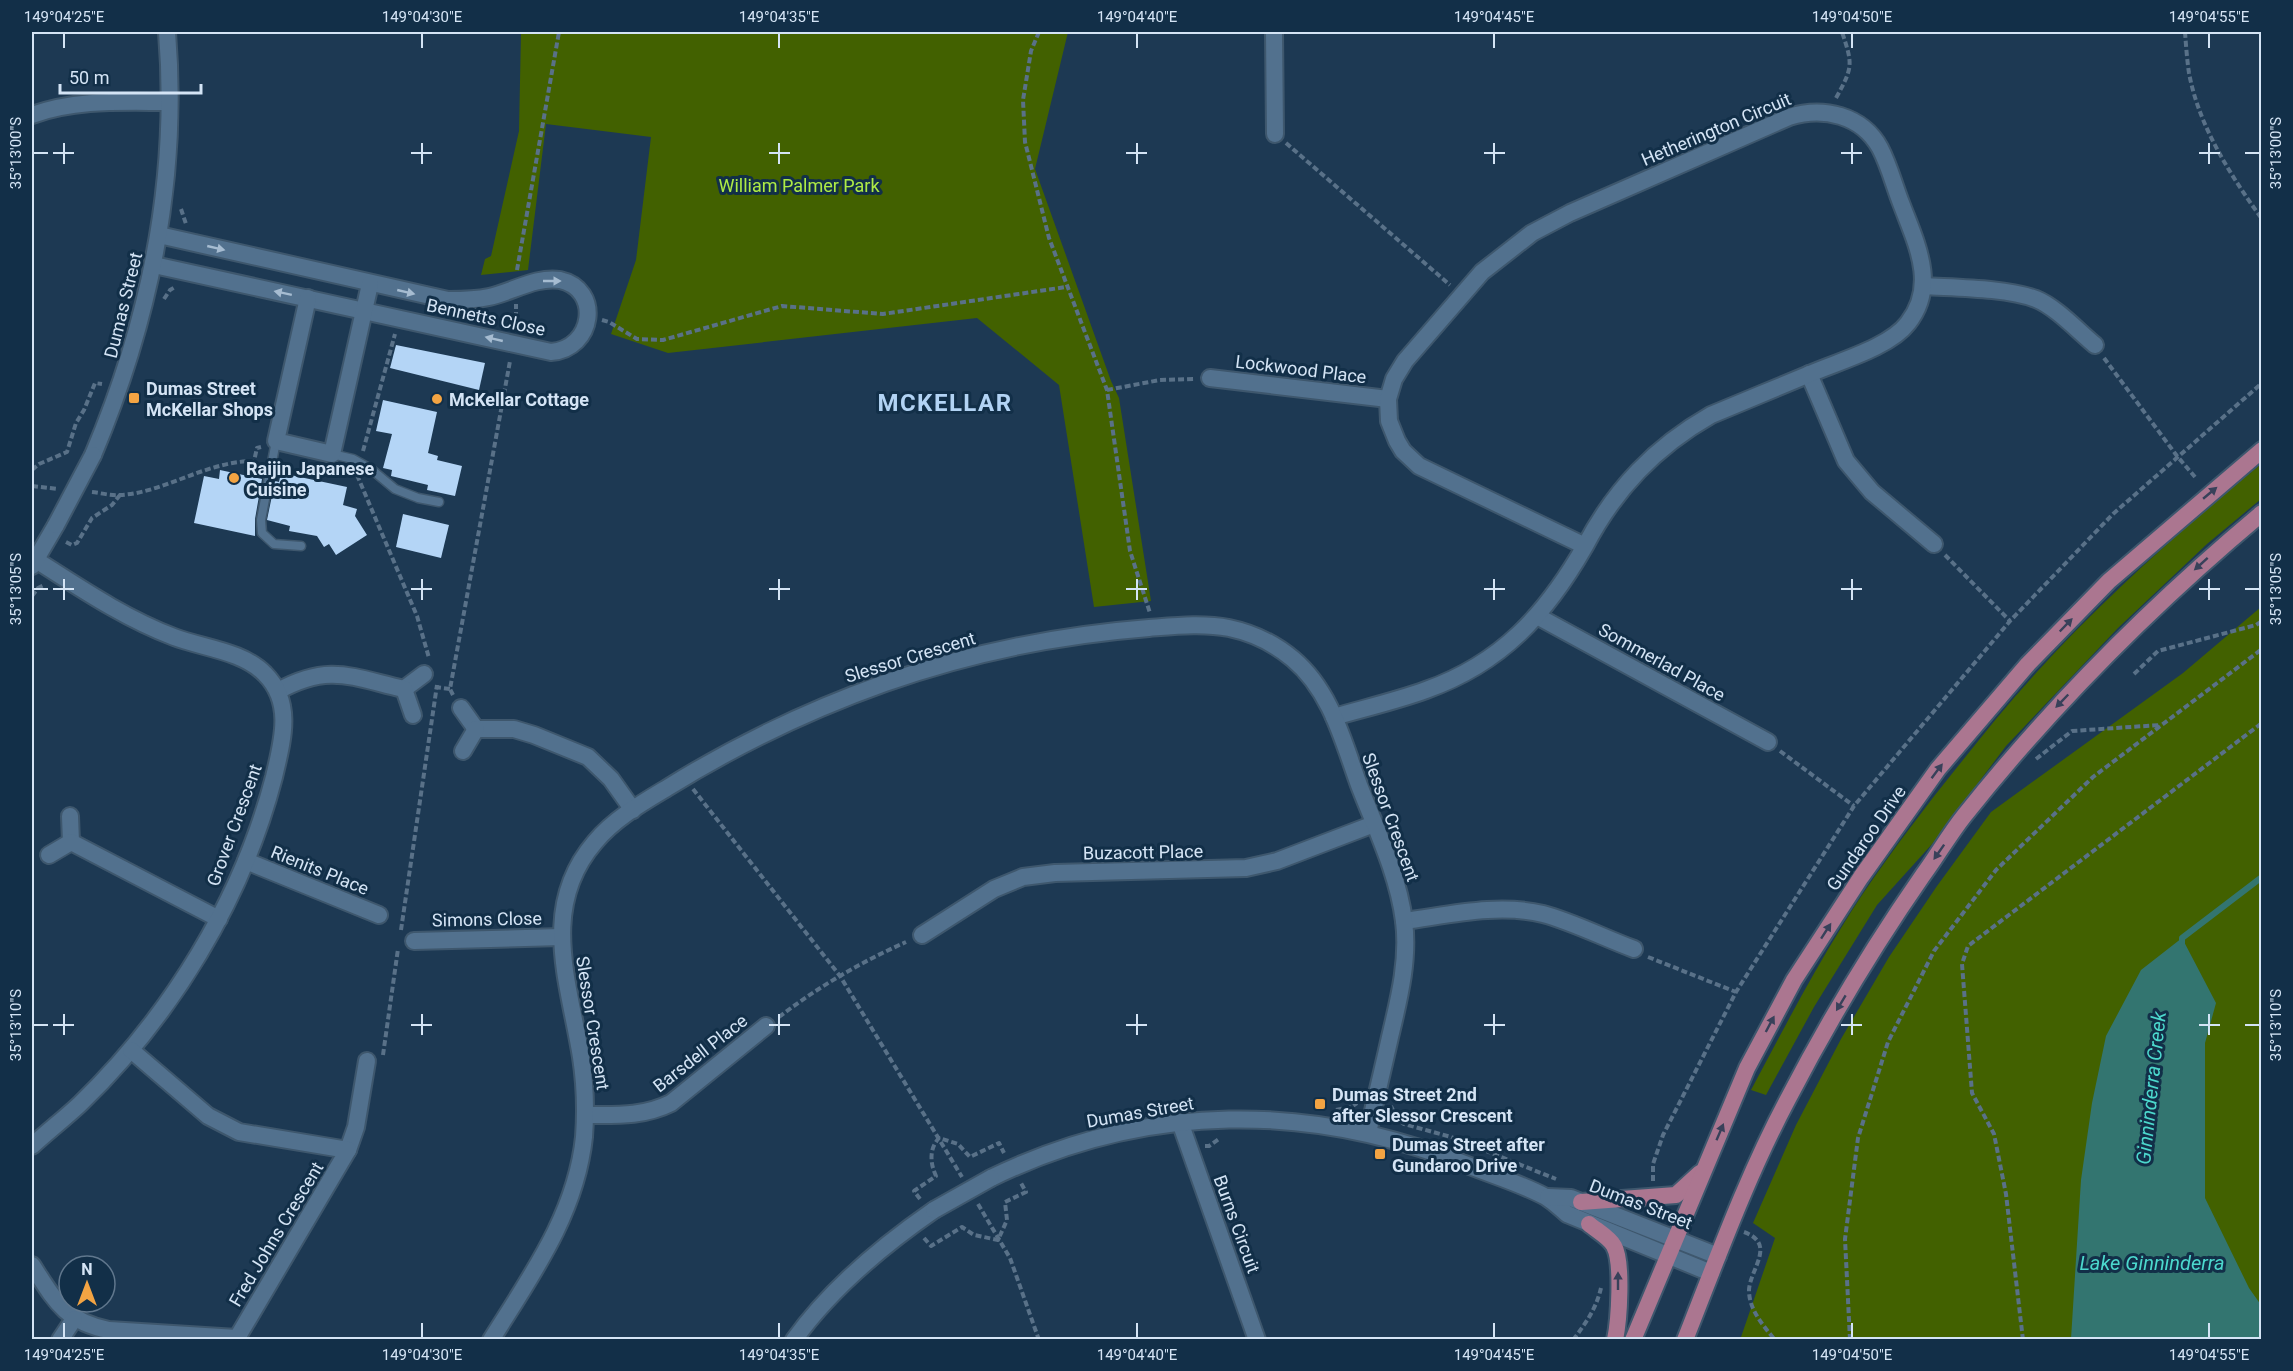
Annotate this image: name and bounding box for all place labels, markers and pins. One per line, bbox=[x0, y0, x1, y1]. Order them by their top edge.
place label: Dumas Street McKellar Shops bbox=[146, 378, 273, 420]
place label: McKellar Cottage bbox=[449, 389, 589, 410]
marker: Dumas Street McKellar Shops bbox=[127, 391, 141, 405]
marker: McKellar Cottage bbox=[430, 392, 444, 406]
place label: Raijin Japanese Cuisine bbox=[246, 458, 374, 500]
marker: Raijin Japanese Cuisine bbox=[227, 471, 241, 485]
place label: Dumas Street 2nd after Slessor Crescent bbox=[1332, 1084, 1513, 1126]
marker: Dumas Street 2nd after Slessor Crescent bbox=[1313, 1097, 1327, 1111]
place label: Dumas Street after Gundaroo Drive bbox=[1392, 1134, 1545, 1176]
marker: Dumas Street after Gundaroo Drive bbox=[1373, 1147, 1387, 1161]

